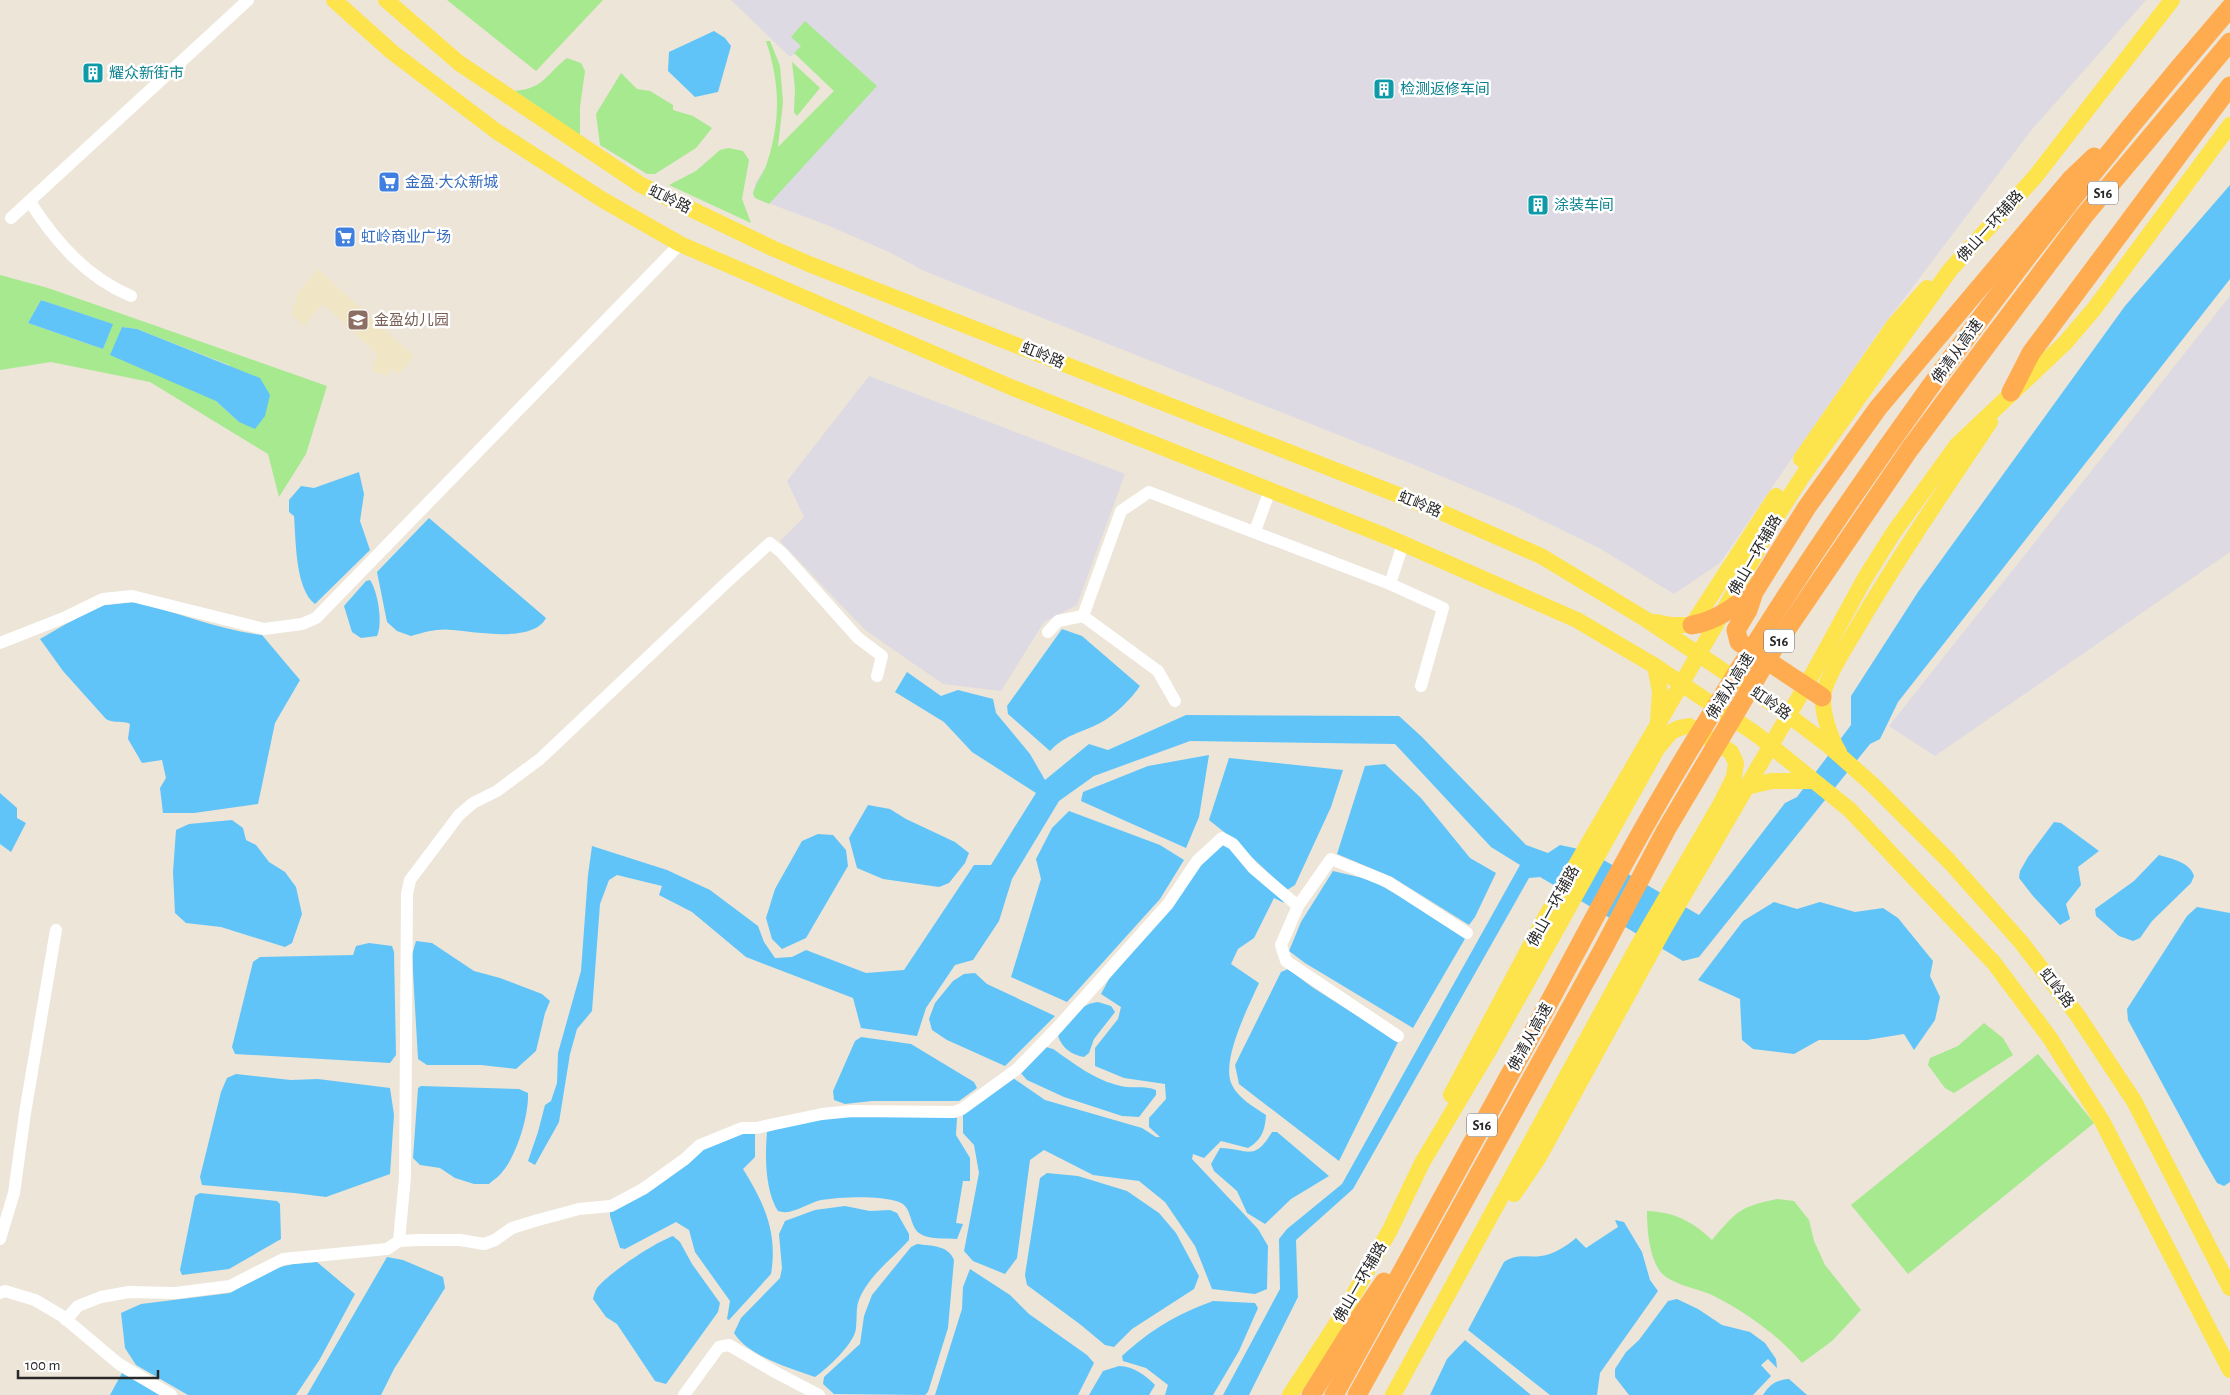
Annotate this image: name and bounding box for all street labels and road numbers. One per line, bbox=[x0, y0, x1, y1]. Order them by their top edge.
street label: 虹岭路 bbox=[646, 181, 694, 216]
road number: S16 bbox=[2088, 182, 2118, 204]
street label: 佛山一环辅路 bbox=[1953, 187, 2026, 265]
street label: 佛清从高速 bbox=[1928, 315, 1986, 386]
street label: 虹岭路 bbox=[1019, 338, 1067, 371]
street label: 虹岭路 bbox=[1396, 487, 1444, 520]
street label: 佛山一环辅路 bbox=[1725, 512, 1784, 598]
road number: S16 bbox=[1764, 630, 1794, 652]
street label: 佛清从高速 bbox=[1702, 649, 1757, 722]
street label: 虹岭路 bbox=[1748, 683, 1795, 722]
street label: 佛山一环辅路 bbox=[1523, 862, 1582, 949]
street label: 虹岭路 bbox=[2037, 965, 2078, 1011]
street label: 佛清从高速 bbox=[1504, 1000, 1555, 1074]
road number: S16 bbox=[1467, 1114, 1497, 1136]
street label: 佛山一环辅路 bbox=[1330, 1239, 1389, 1325]

